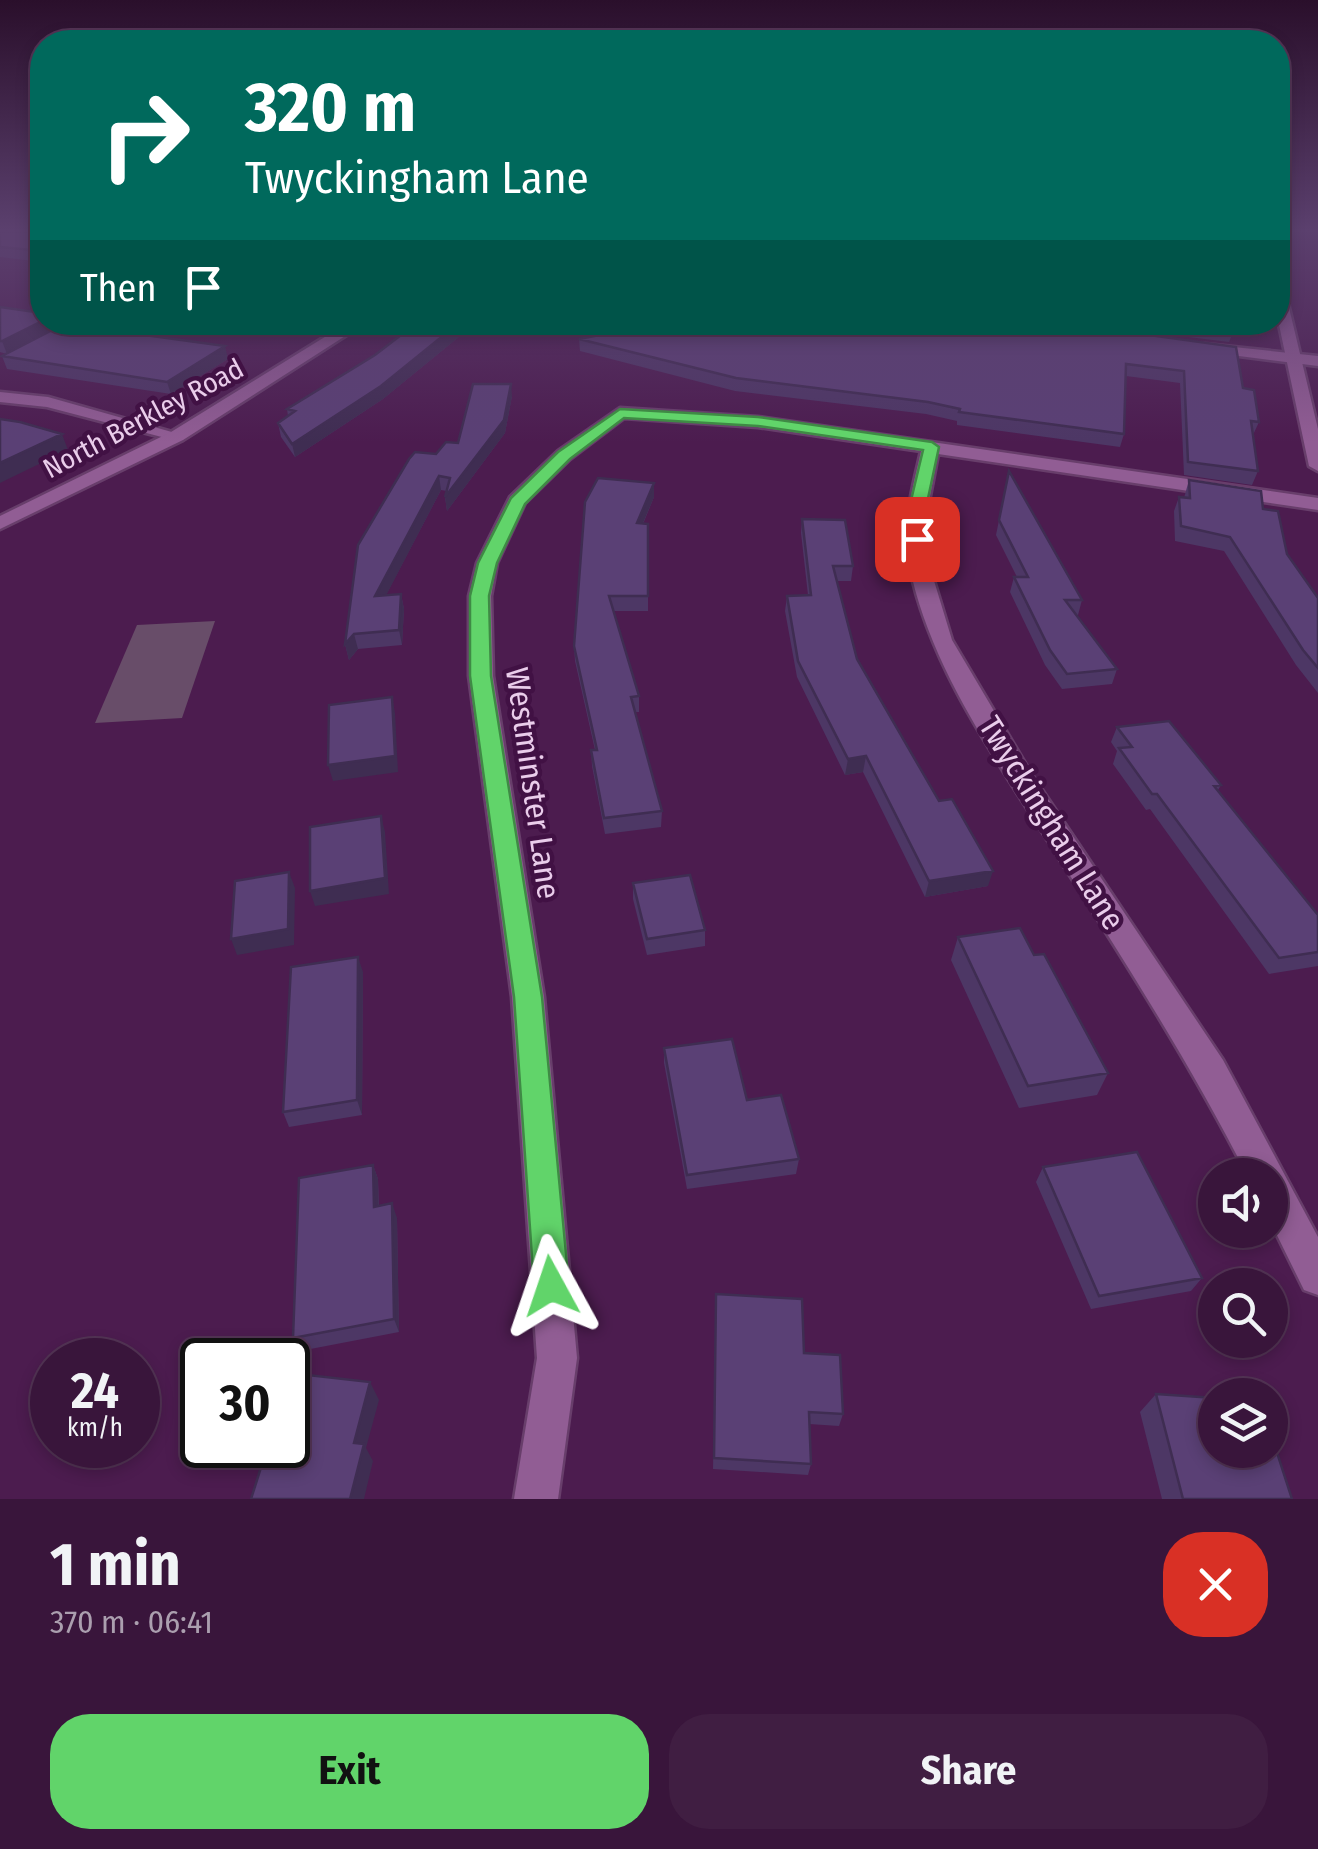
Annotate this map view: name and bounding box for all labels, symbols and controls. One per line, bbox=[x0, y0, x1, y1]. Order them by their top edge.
text: 320 m bbox=[245, 66, 416, 150]
icon: right bbox=[80, 70, 210, 200]
text: Twyckingham Lane bbox=[245, 151, 589, 205]
icon: arrive bbox=[176, 260, 231, 315]
text: Then bbox=[80, 265, 156, 311]
street label: North Berkley Road bbox=[37, 352, 249, 485]
pin bbox=[875, 497, 960, 582]
icon: arrive bbox=[890, 512, 945, 567]
street label: Westminster Lane bbox=[498, 665, 568, 901]
street label: Twyckingham Lane bbox=[971, 709, 1133, 937]
map controls bbox=[1198, 1158, 1288, 1468]
button: sound bbox=[1198, 1158, 1288, 1248]
position arrow bbox=[499, 1234, 603, 1338]
button: search bbox=[1198, 1268, 1288, 1358]
speed limit sign: 30 bbox=[180, 1338, 310, 1468]
text: 24 bbox=[71, 1361, 119, 1421]
button: layers bbox=[1198, 1378, 1288, 1468]
text: km/h bbox=[67, 1413, 123, 1443]
text: 1 min bbox=[50, 1529, 181, 1601]
button: close bbox=[1163, 1532, 1268, 1637]
text: 370 m · 06:41 bbox=[50, 1603, 213, 1641]
button: Exit bbox=[50, 1714, 649, 1829]
button: Share bbox=[669, 1714, 1268, 1829]

